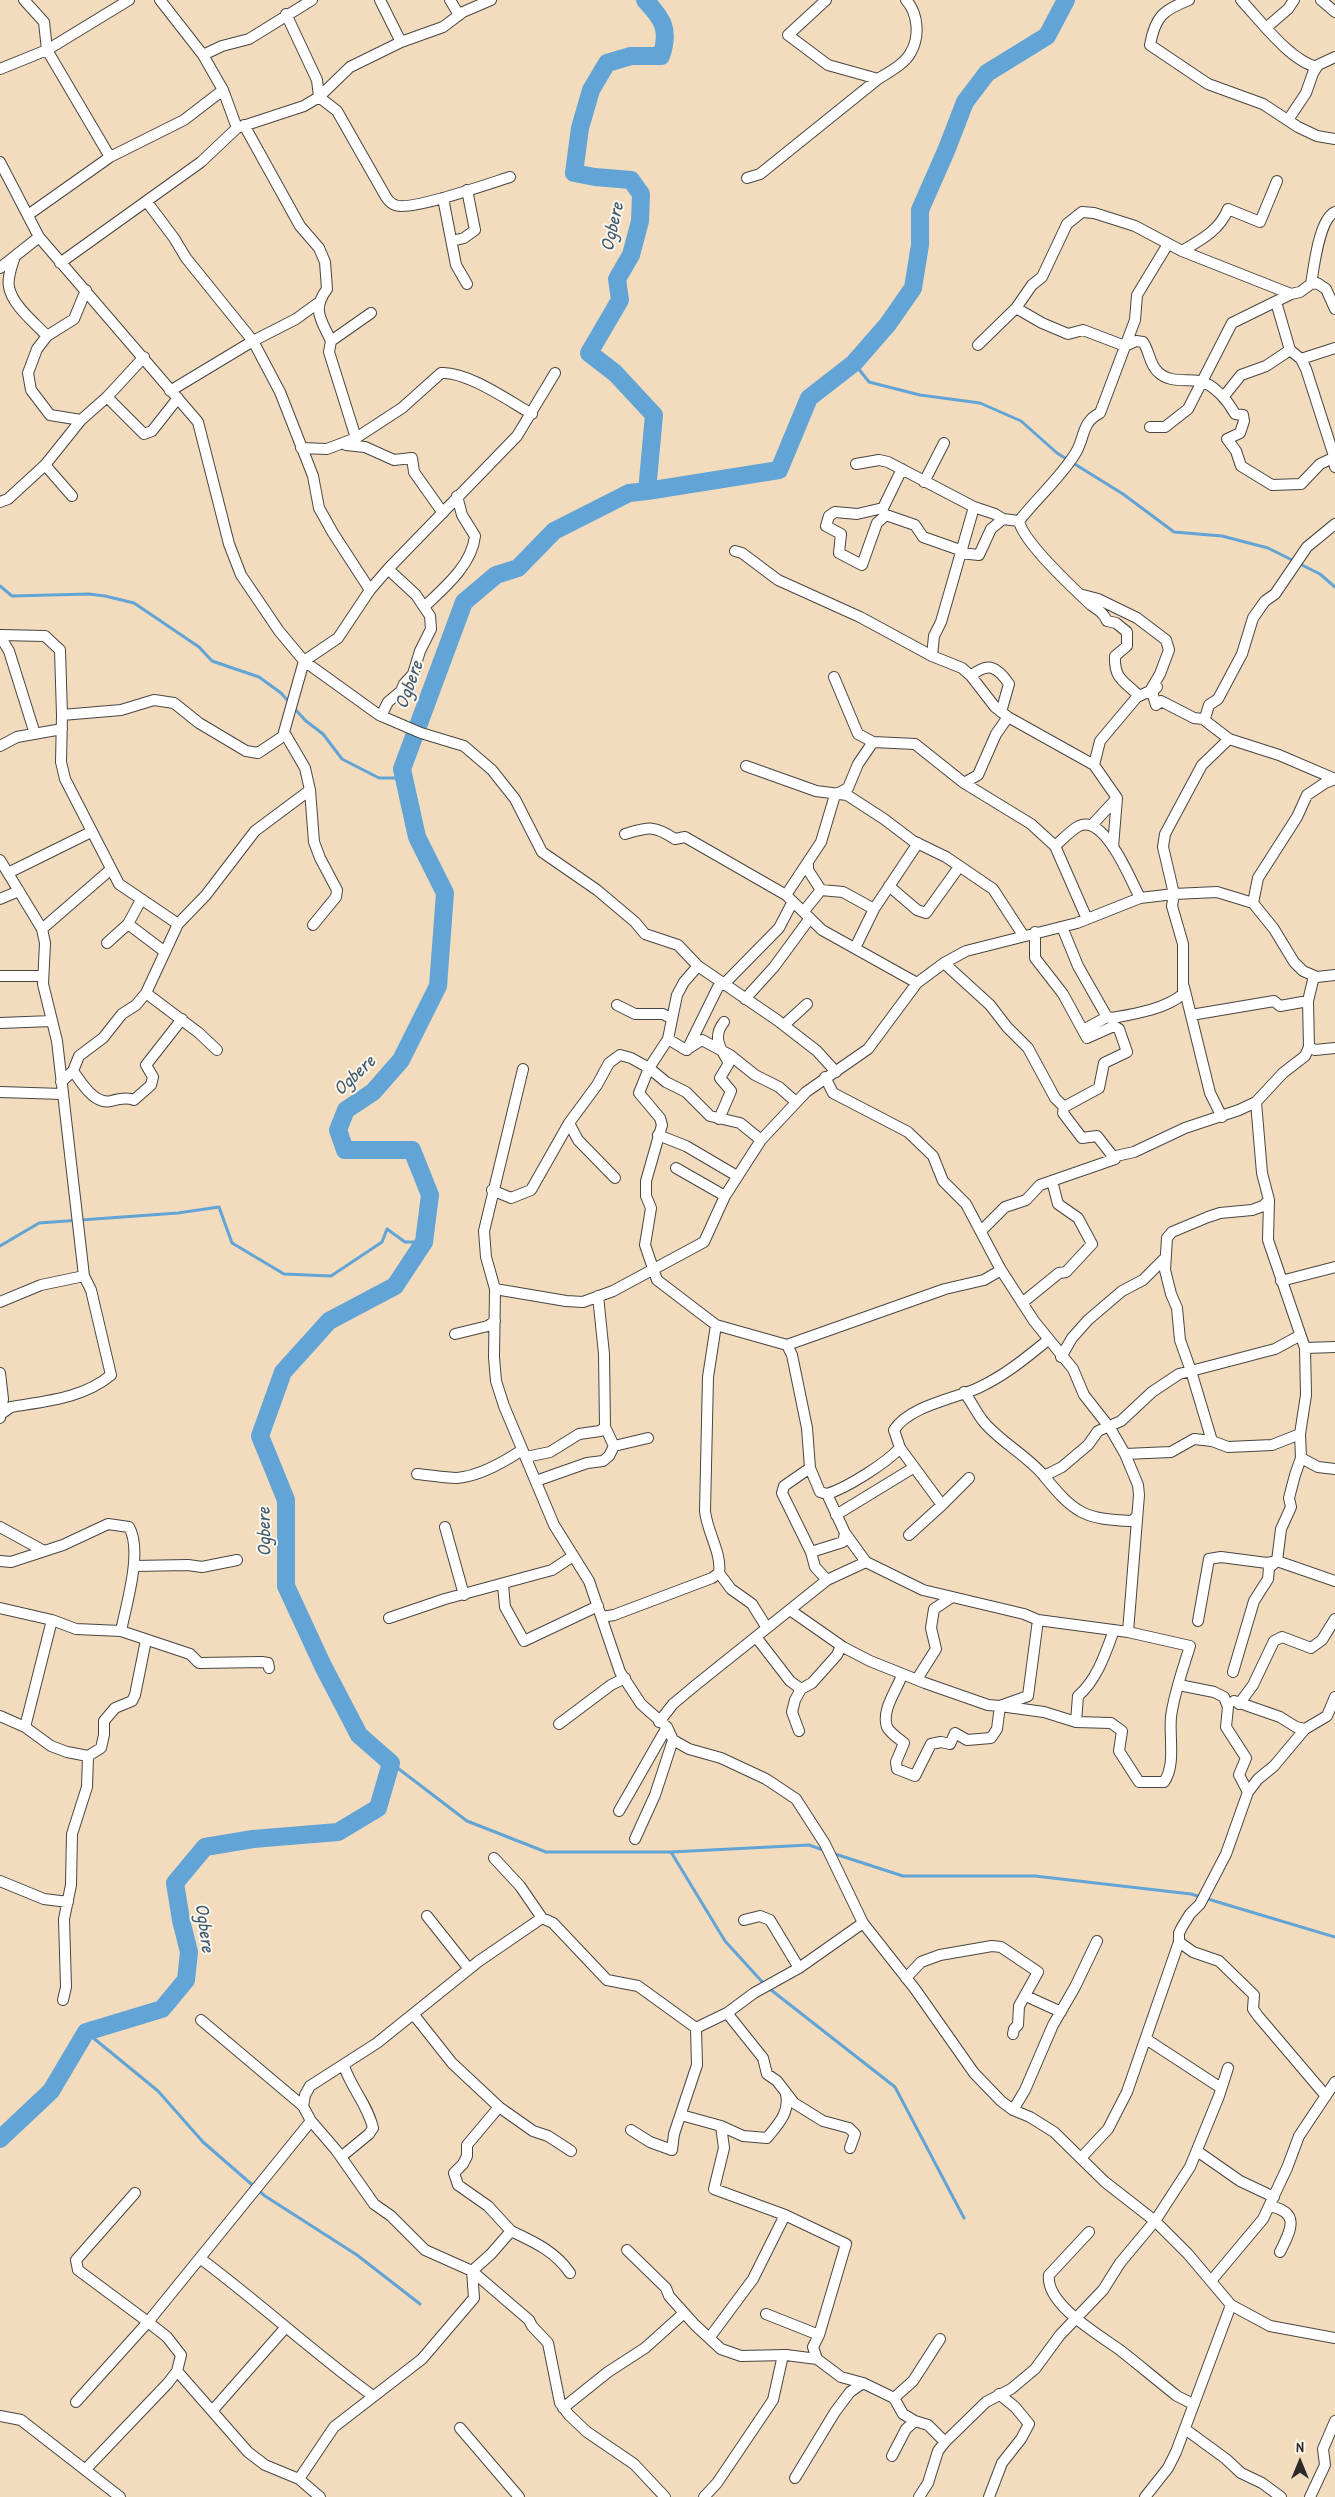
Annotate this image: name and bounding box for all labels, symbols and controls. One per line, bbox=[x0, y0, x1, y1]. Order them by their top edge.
water label: Ogbere bbox=[596, 200, 630, 254]
water label: Ogbere bbox=[391, 658, 429, 712]
water label: Ogbere bbox=[329, 1051, 381, 1101]
water label: Ogbere bbox=[253, 1507, 277, 1557]
water label: Ogbere bbox=[189, 1902, 219, 1954]
north arrow bbox=[1275, 2437, 1325, 2487]
text: N bbox=[1296, 2437, 1304, 2456]

